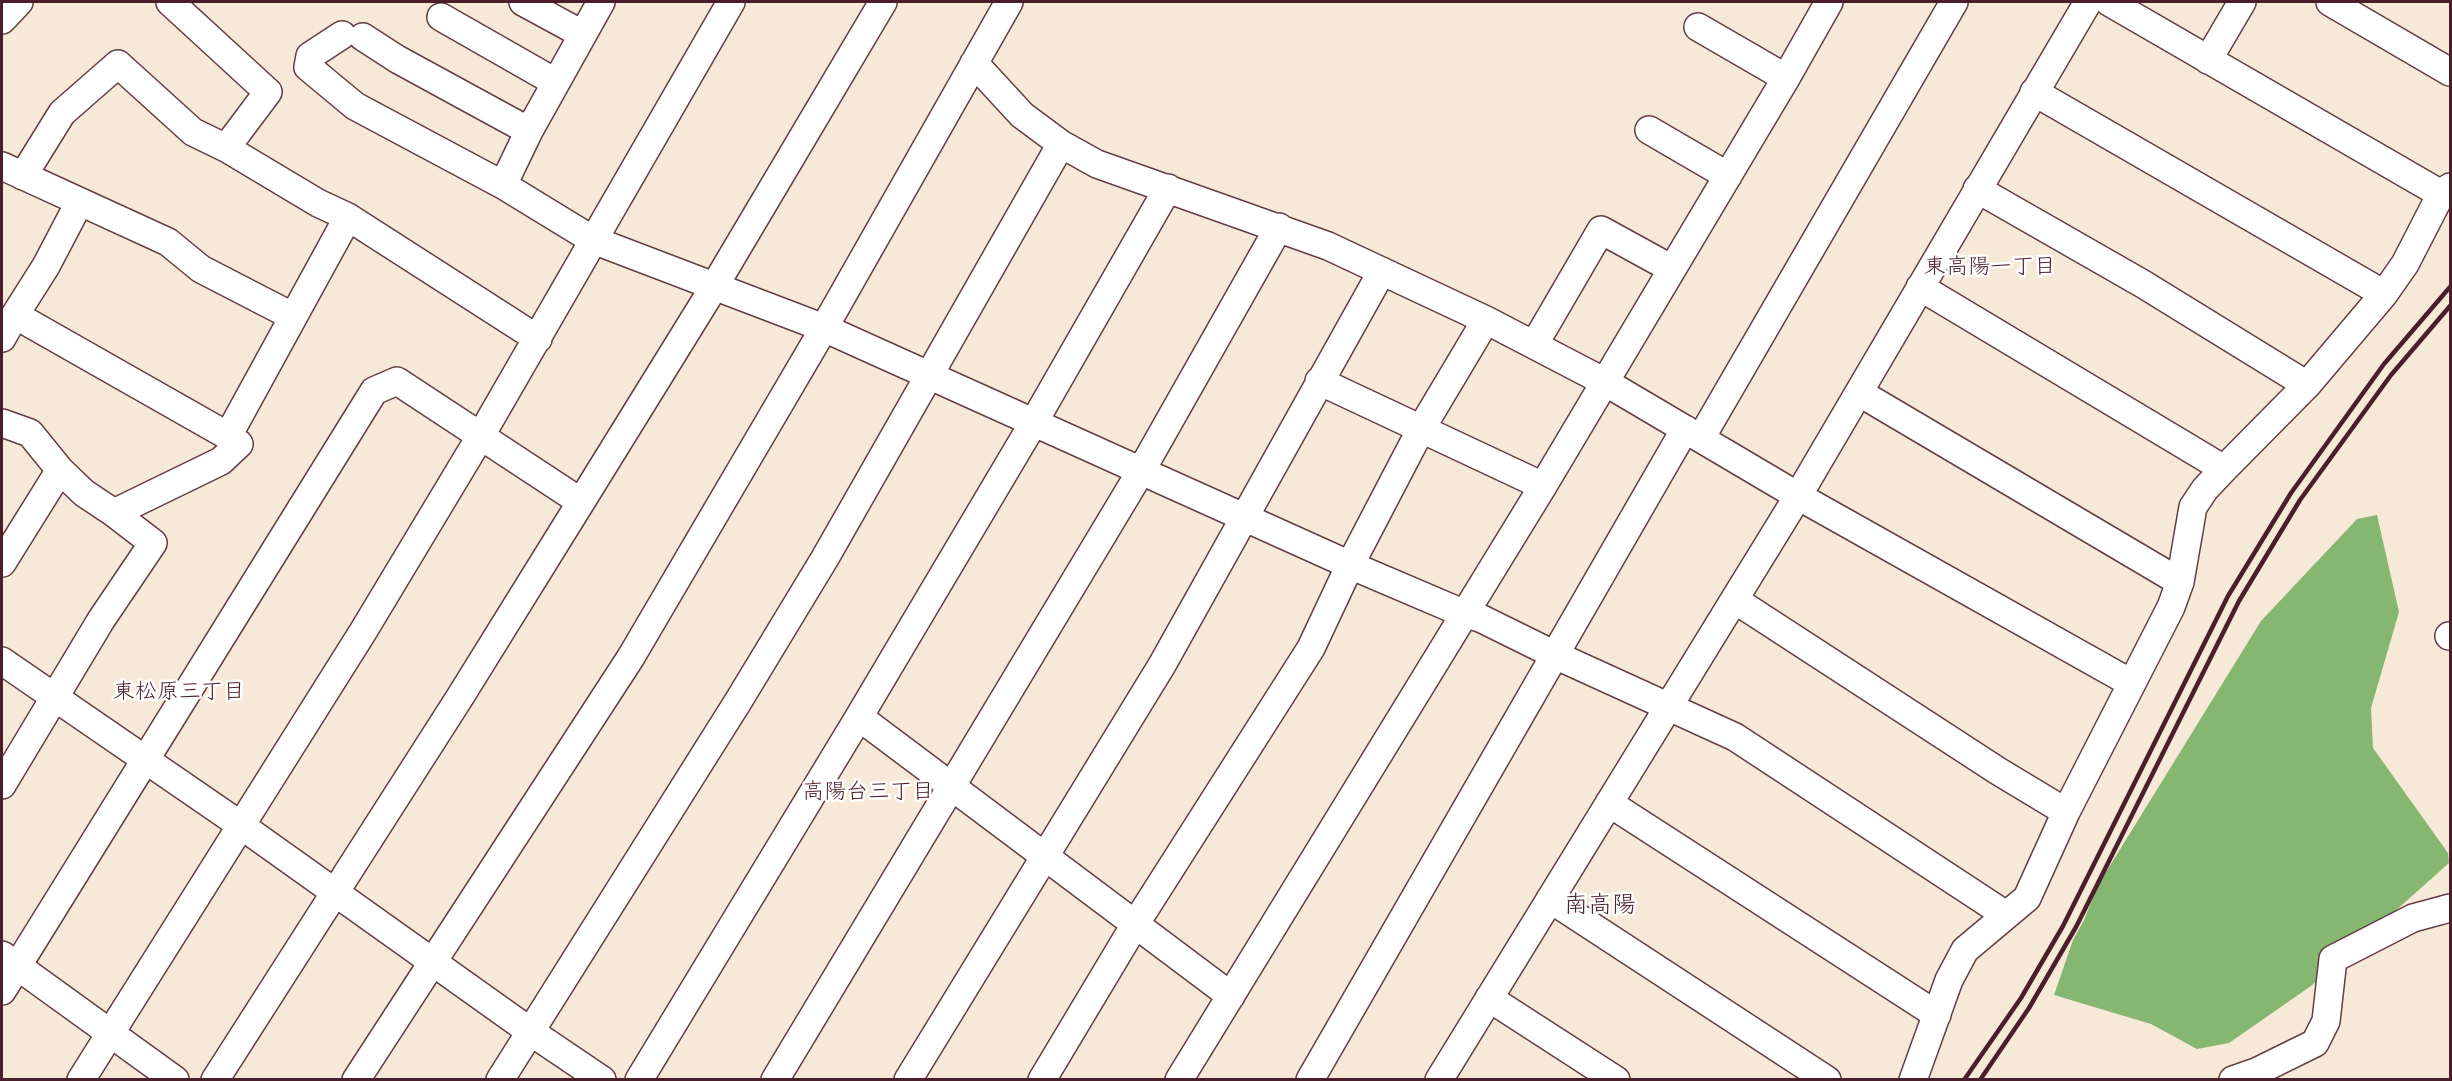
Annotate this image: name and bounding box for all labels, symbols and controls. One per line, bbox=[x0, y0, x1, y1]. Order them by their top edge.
district label: 東高陽一丁目 bbox=[1924, 256, 2056, 282]
district label: 東松原三丁目 bbox=[113, 681, 245, 707]
district label: 高陽台三丁目 bbox=[802, 781, 934, 807]
district label: 南高陽 bbox=[1564, 894, 1636, 922]

